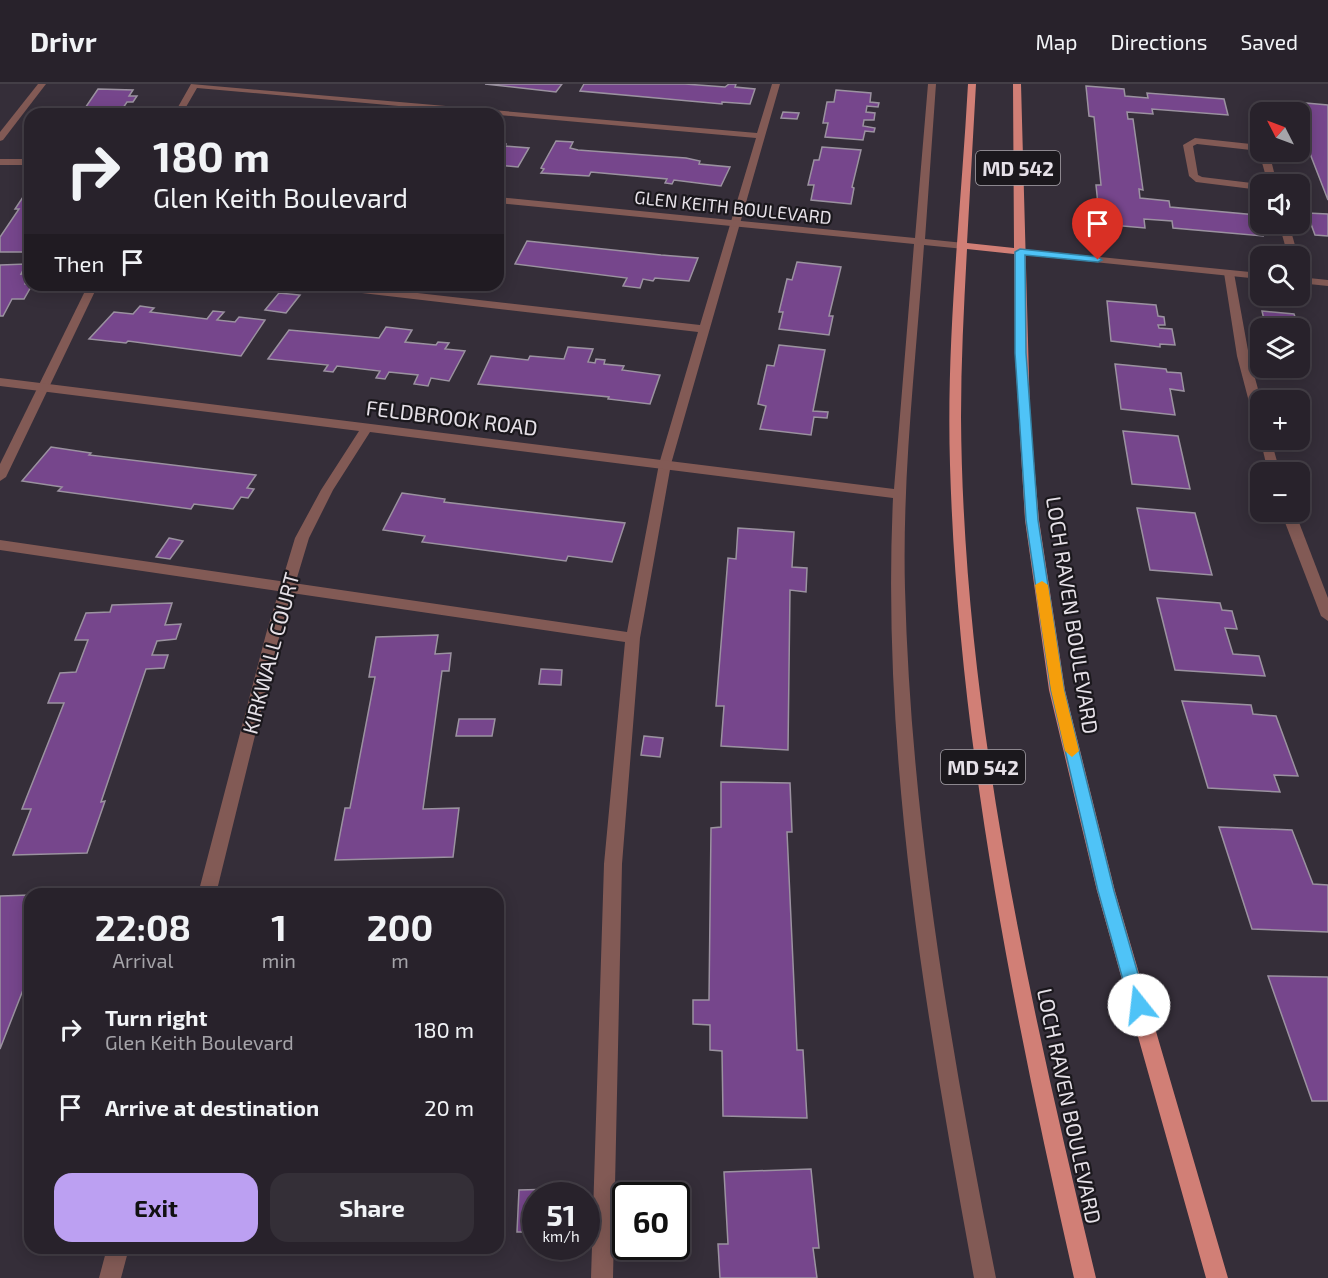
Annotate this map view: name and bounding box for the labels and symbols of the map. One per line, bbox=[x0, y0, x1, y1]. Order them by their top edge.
north arrow bbox=[1250, 102, 1310, 162]
road number: MD 542 bbox=[976, 151, 1060, 185]
street label: GLEN KEITH BOULEVARD bbox=[633, 186, 833, 228]
pin bbox=[1072, 198, 1123, 260]
street label: FELDBROOK ROAD bbox=[365, 394, 539, 440]
street label: LOCH RAVEN BOULEVARD bbox=[1042, 494, 1104, 736]
street label: KIRKWALL COURT bbox=[236, 569, 304, 737]
road number: MD 542 bbox=[941, 750, 1025, 784]
position arrow bbox=[1107, 973, 1171, 1037]
street label: LOCH RAVEN BOULEVARD bbox=[1033, 986, 1107, 1226]
speed limit sign: 60 bbox=[612, 1182, 690, 1260]

